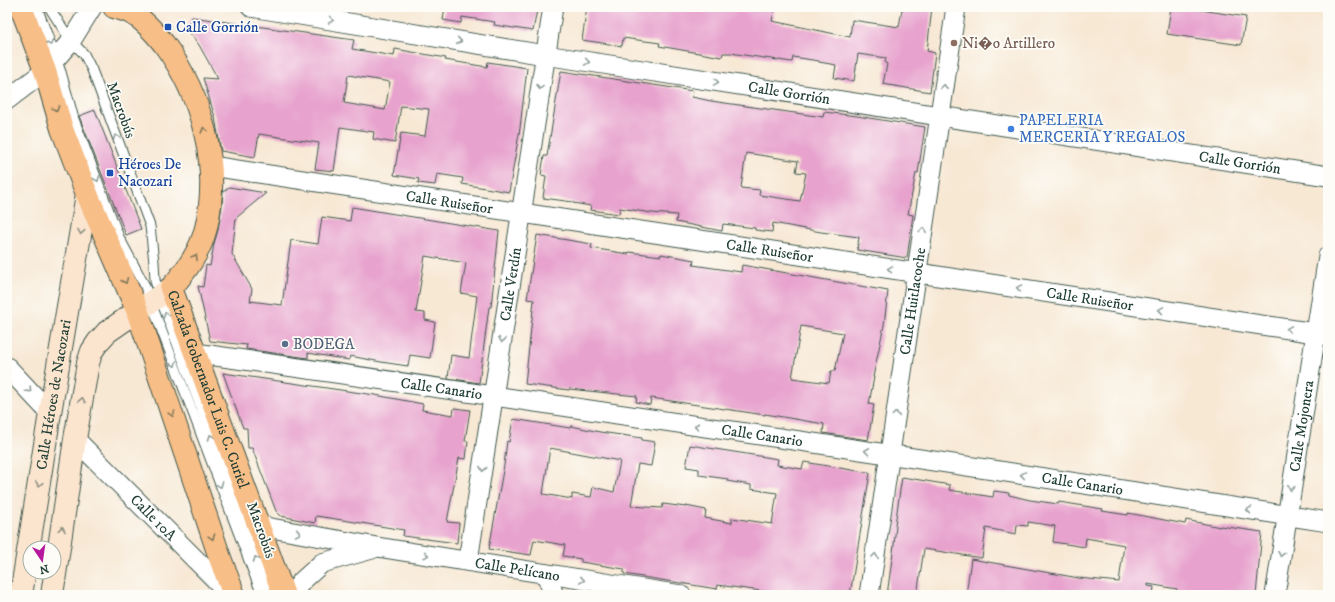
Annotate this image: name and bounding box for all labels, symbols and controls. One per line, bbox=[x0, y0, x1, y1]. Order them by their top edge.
one-way arrow bbox=[328, 15, 334, 24]
place label: Calle Gorrión bbox=[176, 18, 259, 37]
marker: Calle Gorrión bbox=[163, 22, 173, 32]
place label: Ni�o Artillero bbox=[962, 34, 1055, 53]
one-way arrow bbox=[456, 36, 462, 45]
marker: Ni�o Artillero bbox=[949, 38, 959, 48]
one-way arrow bbox=[46, 40, 54, 47]
one-way arrow bbox=[584, 57, 590, 66]
one-way arrow bbox=[713, 77, 719, 86]
street label: Calle Gorrión bbox=[747, 77, 832, 108]
street label: Macrobús bbox=[102, 79, 140, 141]
one-way arrow bbox=[536, 84, 545, 90]
one-way arrow bbox=[939, 84, 948, 91]
one-way arrow bbox=[51, 105, 60, 112]
place label: PAPELERIA MERCERIA Y REGALOS bbox=[1019, 111, 1185, 147]
marker: PAPELERIA MERCERIA Y REGALOS bbox=[1006, 124, 1016, 134]
one-way arrow bbox=[201, 127, 209, 133]
one-way arrow bbox=[112, 134, 120, 141]
street label: Calle Gorrión bbox=[1198, 147, 1282, 178]
place label: Héroes De Nacozari bbox=[118, 155, 181, 191]
marker: Héroes De Nacozari bbox=[105, 168, 115, 178]
one-way arrow bbox=[93, 176, 101, 183]
street label: Calle Ruiseñor bbox=[404, 186, 494, 218]
one-way arrow bbox=[918, 227, 927, 233]
one-way arrow bbox=[77, 229, 86, 235]
street label: Calle Ruiseñor bbox=[725, 235, 815, 267]
street label: Calle Verdín bbox=[495, 246, 526, 322]
street label: Calle Huitlacoche bbox=[895, 246, 930, 356]
one-way arrow bbox=[190, 254, 197, 261]
one-way arrow bbox=[887, 265, 893, 274]
one-way arrow bbox=[120, 277, 128, 285]
street label: Calle Ruiseñor bbox=[1045, 283, 1135, 315]
one-way arrow bbox=[1015, 284, 1022, 293]
street label: Calzada Gobernador Luis C. Curiel bbox=[163, 287, 254, 491]
one-way arrow bbox=[1158, 306, 1164, 315]
one-way arrow bbox=[163, 311, 171, 318]
street label: Calle Héroes de Nacozari bbox=[32, 318, 75, 471]
one-way arrow bbox=[1286, 325, 1293, 334]
place label: BODEGA bbox=[293, 335, 355, 354]
one-way arrow bbox=[498, 337, 507, 343]
marker: BODEGA bbox=[280, 339, 290, 349]
one-way arrow bbox=[169, 360, 177, 367]
street label: Calle Canario bbox=[399, 373, 483, 404]
street label: Calle Mojonera bbox=[1285, 378, 1318, 473]
one-way arrow bbox=[24, 385, 31, 393]
one-way arrow bbox=[77, 397, 86, 403]
one-way arrow bbox=[167, 410, 175, 417]
one-way arrow bbox=[891, 411, 900, 417]
street label: Calle Canario bbox=[720, 420, 804, 451]
one-way arrow bbox=[694, 422, 700, 430]
one-way arrow bbox=[208, 433, 216, 440]
one-way arrow bbox=[864, 447, 870, 456]
one-way arrow bbox=[479, 466, 487, 472]
street label: Calle Canario bbox=[1040, 468, 1124, 499]
one-way arrow bbox=[1020, 471, 1026, 480]
one-way arrow bbox=[35, 481, 44, 488]
one-way arrow bbox=[215, 482, 223, 489]
one-way arrow bbox=[1287, 485, 1296, 491]
street label: Calle 10A bbox=[126, 490, 181, 545]
street label: Macrobús bbox=[242, 499, 280, 561]
one-way arrow bbox=[1245, 506, 1252, 515]
one-way arrow bbox=[57, 526, 66, 532]
one-way arrow bbox=[295, 528, 301, 537]
one-way arrow bbox=[208, 533, 216, 540]
north arrow bbox=[22, 540, 62, 580]
one-way arrow bbox=[423, 550, 429, 559]
one-way arrow bbox=[1277, 551, 1286, 557]
street label: Calle Pelícano bbox=[474, 553, 561, 585]
one-way arrow bbox=[870, 553, 879, 559]
one-way arrow bbox=[253, 555, 261, 562]
text: N bbox=[38, 561, 50, 577]
one-way arrow bbox=[579, 575, 585, 584]

